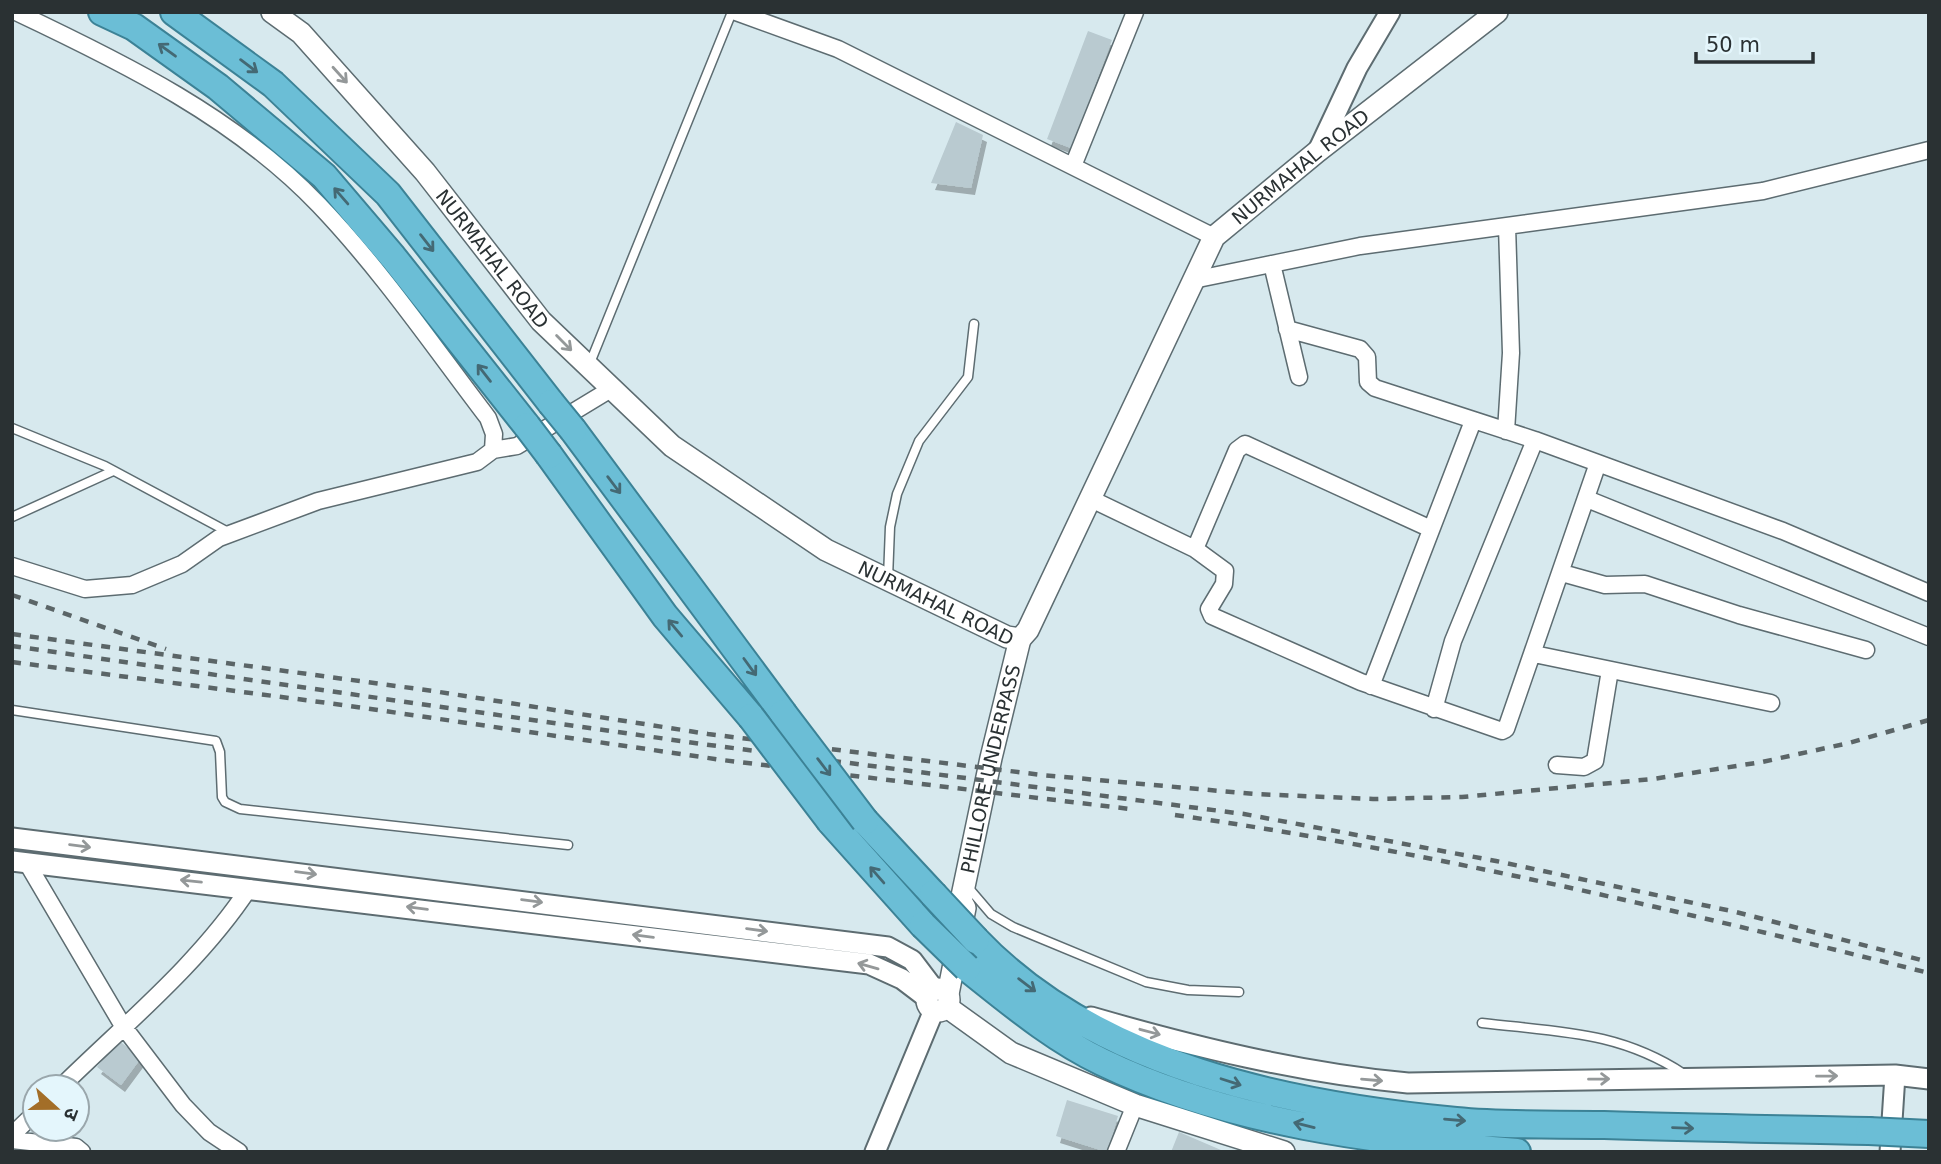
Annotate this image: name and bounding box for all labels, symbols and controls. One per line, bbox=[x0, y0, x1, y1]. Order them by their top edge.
scale bar bbox=[1696, 21, 1813, 65]
text: 50 m bbox=[1706, 33, 1760, 57]
one-way arrow bbox=[158, 43, 177, 58]
one-way arrow bbox=[239, 59, 258, 73]
one-way arrow bbox=[331, 66, 348, 83]
street label: NURMAHAL ROAD bbox=[1227, 105, 1373, 229]
street label: NURMAHAL ROAD bbox=[432, 185, 553, 333]
one-way arrow bbox=[333, 188, 349, 206]
one-way arrow bbox=[419, 234, 434, 252]
one-way arrow bbox=[555, 335, 572, 352]
one-way arrow bbox=[477, 364, 492, 382]
one-way arrow bbox=[606, 475, 621, 494]
street label: NURMAHAL ROAD bbox=[855, 556, 1018, 650]
one-way arrow bbox=[667, 619, 683, 637]
one-way arrow bbox=[743, 657, 757, 676]
street label: PHILLORE UNDERPASS bbox=[956, 662, 1024, 875]
one-way arrow bbox=[817, 757, 832, 775]
one-way arrow bbox=[68, 840, 91, 853]
one-way arrow bbox=[869, 866, 885, 884]
one-way arrow bbox=[294, 867, 317, 880]
one-way arrow bbox=[180, 874, 203, 887]
one-way arrow bbox=[520, 895, 543, 908]
one-way arrow bbox=[406, 902, 429, 915]
one-way arrow bbox=[746, 923, 768, 936]
one-way arrow bbox=[632, 930, 655, 943]
one-way arrow bbox=[858, 959, 880, 972]
one-way arrow bbox=[1018, 977, 1036, 992]
one-way arrow bbox=[1139, 1027, 1161, 1040]
one-way arrow bbox=[1815, 1069, 1838, 1083]
north arrow bbox=[21, 1073, 91, 1143]
one-way arrow bbox=[1587, 1073, 1610, 1086]
one-way arrow bbox=[1360, 1074, 1383, 1087]
one-way arrow bbox=[1220, 1077, 1242, 1089]
text: उ bbox=[59, 1105, 84, 1124]
one-way arrow bbox=[1443, 1114, 1466, 1127]
one-way arrow bbox=[1293, 1118, 1316, 1131]
one-way arrow bbox=[1671, 1121, 1694, 1134]

